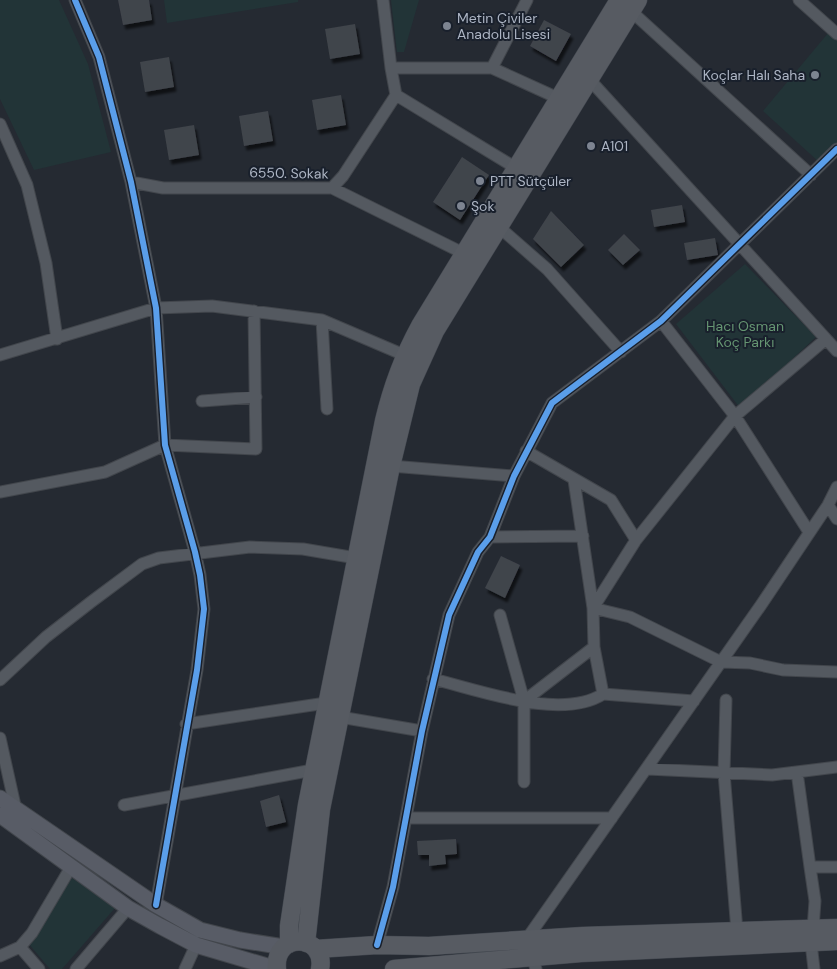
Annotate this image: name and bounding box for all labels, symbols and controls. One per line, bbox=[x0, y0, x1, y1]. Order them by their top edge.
place label: Metin Çiviler Anadolu Lisesi bbox=[457, 9, 550, 43]
marker: Metin Çiviler Anadolu Lisesi bbox=[441, 20, 453, 32]
place label: Koçlar Halı Saha bbox=[703, 66, 805, 84]
marker: Koçlar Halı Saha bbox=[809, 69, 821, 81]
place label: A101 bbox=[601, 137, 628, 155]
marker: A101 bbox=[585, 140, 597, 152]
street label: 6550. Sokak bbox=[249, 163, 329, 183]
place label: PTT Sütçüler bbox=[490, 172, 571, 190]
marker: PTT Sütçüler bbox=[474, 175, 486, 187]
place label: Şok bbox=[471, 197, 494, 215]
marker: Şok bbox=[455, 200, 467, 212]
park label: Hacı Osman Koç Parkı bbox=[706, 317, 784, 351]

